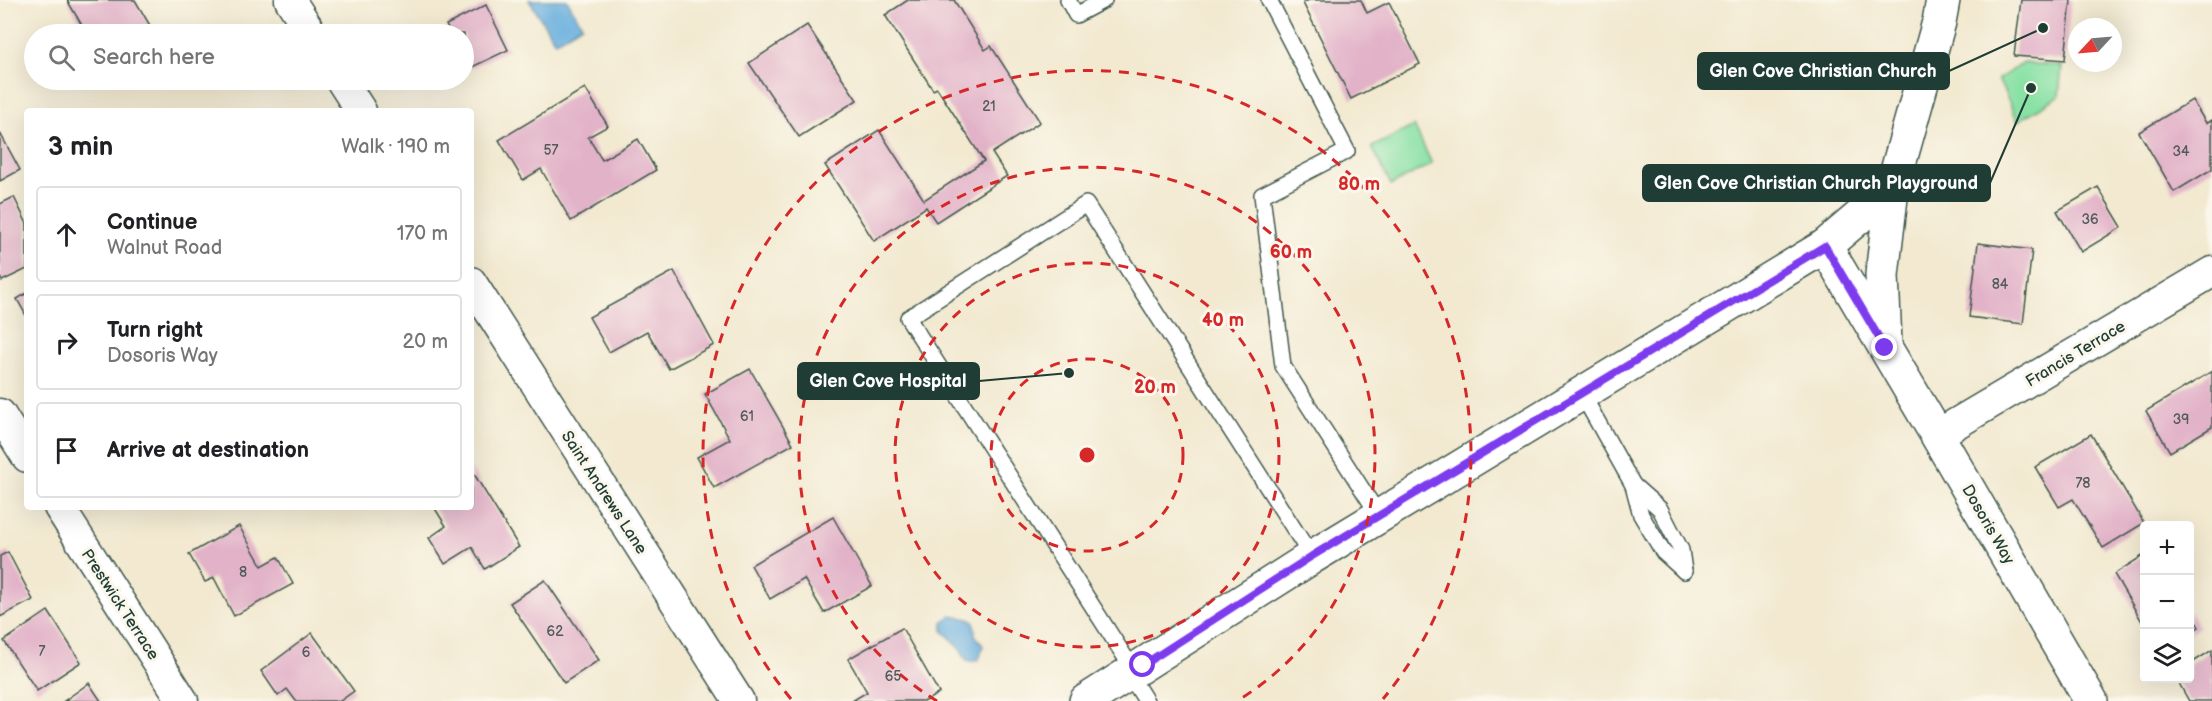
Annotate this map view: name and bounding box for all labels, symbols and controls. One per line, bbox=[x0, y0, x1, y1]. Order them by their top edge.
north arrow bbox=[2068, 18, 2122, 72]
search box bbox=[24, 24, 474, 90]
icon: search bbox=[45, 41, 78, 74]
text: Search here bbox=[93, 44, 215, 71]
callout: Glen Cove Christian Church bbox=[1698, 53, 1949, 89]
text: Glen Cove Christian Church bbox=[1710, 61, 1936, 82]
house number: 21 bbox=[982, 98, 996, 115]
text: 3 min bbox=[48, 132, 113, 163]
text: Walk · 190 m bbox=[341, 135, 450, 159]
house number: 57 bbox=[544, 142, 559, 159]
house number: 34 bbox=[2172, 143, 2190, 160]
callout: Glen Cove Christian Church Playground bbox=[1643, 165, 1990, 201]
text: Glen Cove Christian Church Playground bbox=[1654, 173, 1978, 194]
text: 80 m bbox=[1338, 174, 1380, 195]
text: Continue bbox=[107, 209, 197, 236]
house number: 36 bbox=[2081, 211, 2099, 228]
icon: ahead bbox=[50, 218, 83, 251]
text: 170 m bbox=[397, 222, 448, 246]
text: Walnut Road bbox=[107, 236, 222, 260]
text: 60 m bbox=[1270, 242, 1312, 263]
house number: 84 bbox=[1992, 276, 2009, 293]
text: 40 m bbox=[1202, 310, 1244, 331]
text: Turn right bbox=[107, 317, 203, 344]
street label: Francis Terrace bbox=[2023, 317, 2129, 391]
icon: right bbox=[50, 326, 83, 359]
text: 20 m bbox=[403, 330, 448, 354]
route end bbox=[1871, 334, 1897, 360]
text: Dosoris Way bbox=[107, 344, 218, 368]
callout: Glen Cove Hospital bbox=[798, 363, 979, 399]
text: Glen Cove Hospital bbox=[810, 371, 966, 392]
text: 20 m bbox=[1134, 377, 1176, 398]
house number: 61 bbox=[740, 408, 754, 425]
house number: 39 bbox=[2173, 411, 2189, 428]
street label: Saint Andrews Lane bbox=[557, 428, 651, 558]
icon: arrive bbox=[50, 434, 83, 467]
text: Arrive at destination bbox=[107, 437, 309, 464]
centre of rings bbox=[1077, 445, 1097, 465]
house number: 78 bbox=[2075, 475, 2091, 492]
street label: Dosoris Way bbox=[1957, 482, 2018, 569]
map controls bbox=[2140, 521, 2194, 683]
button: + bbox=[2140, 521, 2194, 575]
street label: Prestwick Terrace bbox=[77, 546, 163, 664]
house number: 8 bbox=[239, 564, 247, 581]
button: − bbox=[2140, 575, 2194, 629]
house number: 62 bbox=[547, 623, 564, 640]
button: layers bbox=[2140, 629, 2194, 683]
house number: 7 bbox=[39, 643, 46, 660]
house number: 6 bbox=[302, 644, 311, 661]
route start bbox=[1129, 651, 1155, 677]
house number: 65 bbox=[885, 668, 901, 685]

